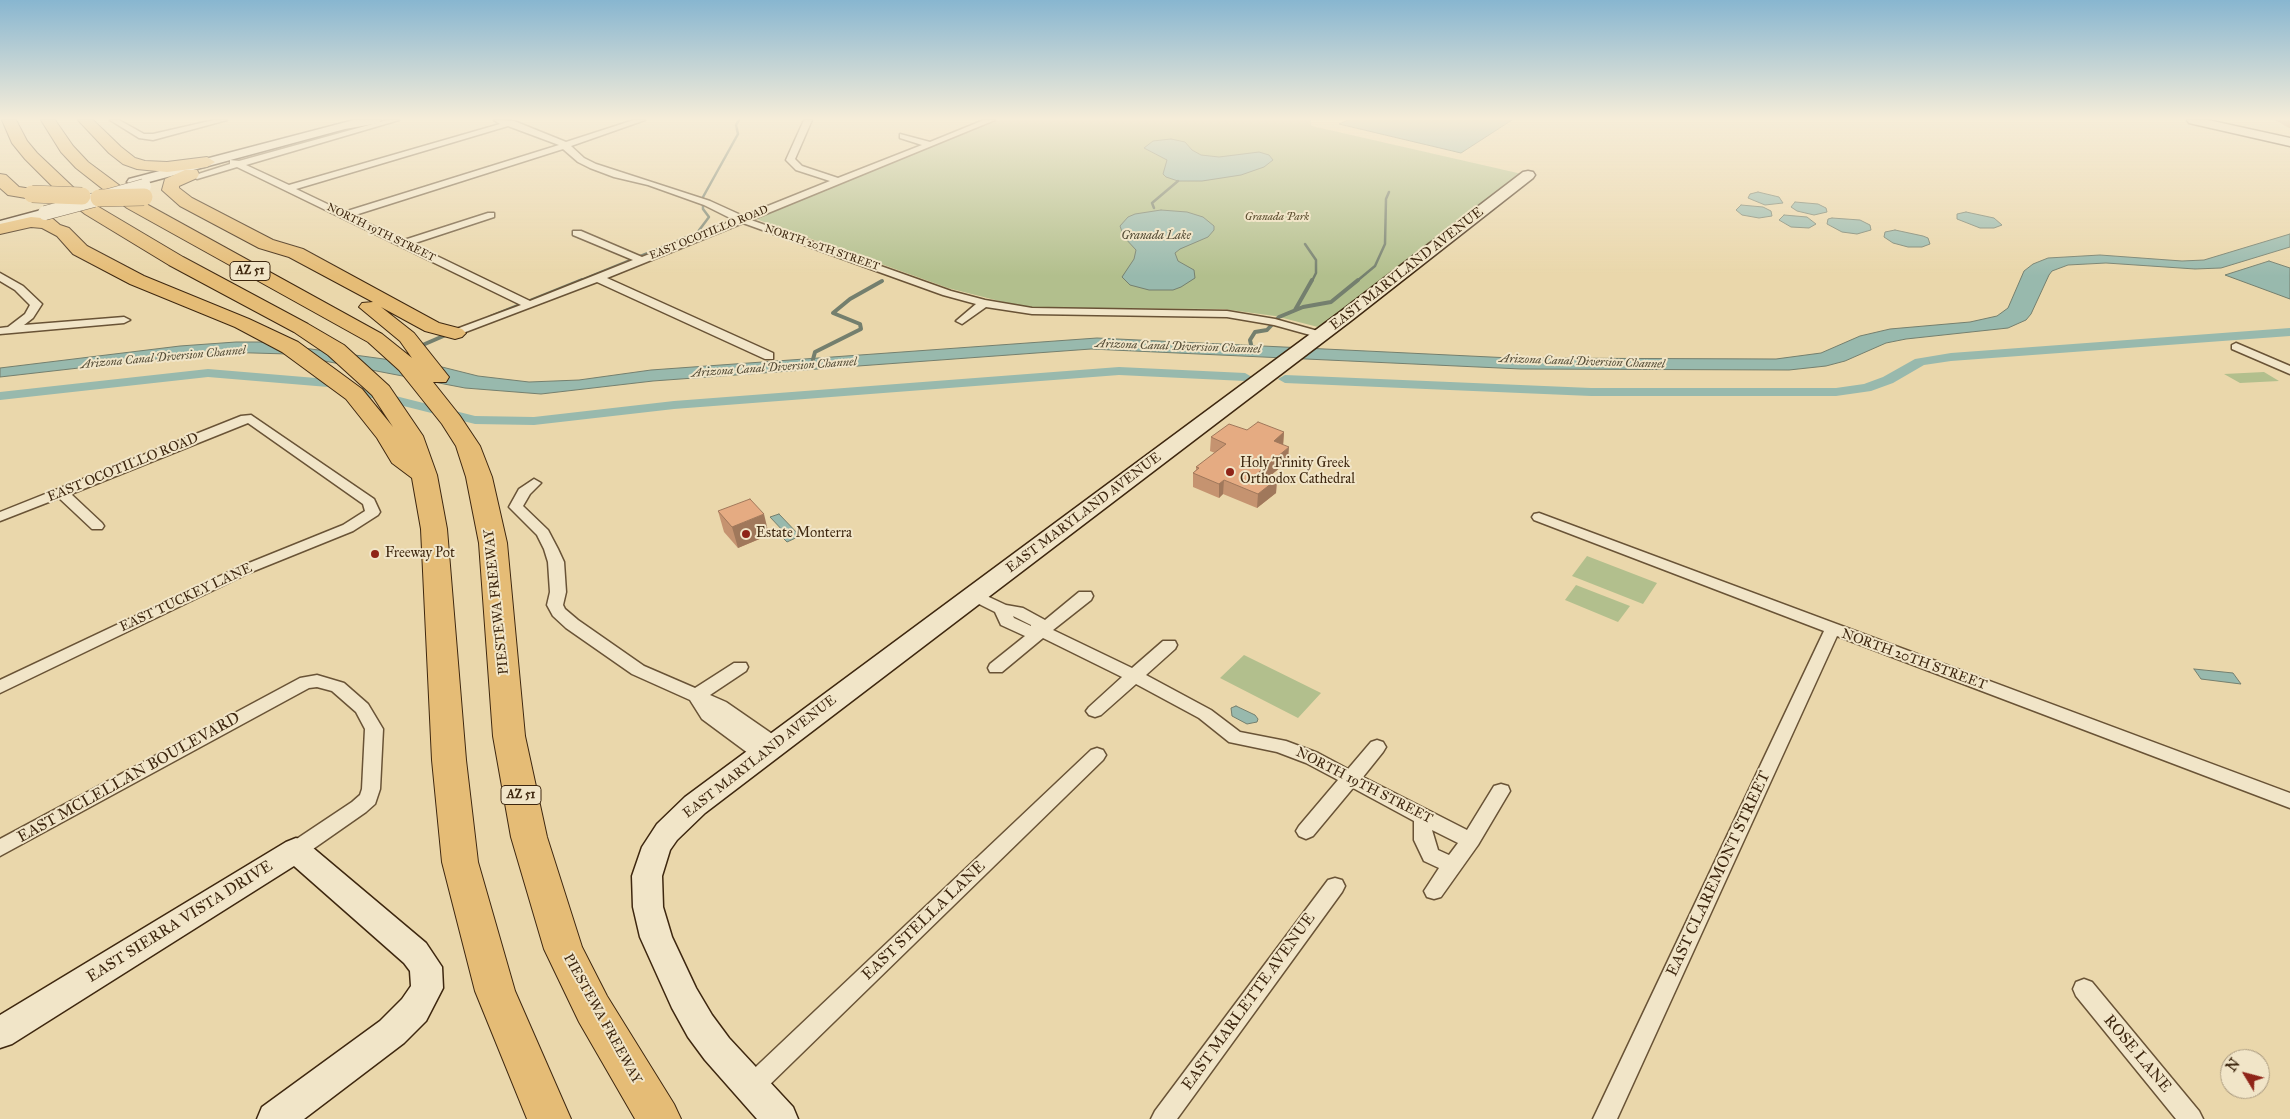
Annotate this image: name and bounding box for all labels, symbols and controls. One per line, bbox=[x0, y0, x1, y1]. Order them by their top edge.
street label: NORTH 19TH STREET bbox=[325, 201, 437, 265]
street label: EAST OCOTILLO ROAD bbox=[648, 203, 770, 263]
street label: EAST MARYLAND AVENUE bbox=[1327, 204, 1487, 334]
park label: Granada Park bbox=[1245, 210, 1309, 224]
street label: NORTH 20TH STREET bbox=[763, 222, 881, 274]
water label: Granada Lake bbox=[1121, 229, 1191, 243]
road number: AZ 51 bbox=[230, 262, 270, 280]
water label: Arizona Canal Diversion Channel bbox=[1095, 337, 1261, 357]
water label: Arizona Canal Diversion Channel bbox=[80, 344, 246, 372]
water label: Arizona Canal Diversion Channel bbox=[1499, 352, 1665, 372]
water label: Arizona Canal Diversion Channel bbox=[691, 355, 857, 381]
street label: EAST OCOTILLO ROAD bbox=[45, 430, 201, 506]
street label: EAST MARYLAND AVENUE bbox=[1003, 449, 1165, 577]
place label: Holy Trinity Greek Orthodox Cathedral bbox=[1240, 456, 1355, 488]
marker: Holy Trinity Greek Orthodox Cathedral bbox=[1224, 466, 1236, 478]
place label: Estate Monterra bbox=[756, 526, 852, 542]
street label: PIESTEWA FREEWAY bbox=[481, 528, 513, 676]
marker: Estate Monterra bbox=[740, 528, 752, 540]
place label: Freeway Pot bbox=[385, 546, 455, 562]
marker: Freeway Pot bbox=[369, 548, 381, 560]
street label: EAST TUCKEY LANE bbox=[117, 560, 255, 636]
street label: NORTH 20TH STREET bbox=[1839, 626, 1989, 694]
street label: EAST MARYLAND AVENUE bbox=[680, 692, 840, 822]
street label: EAST MCLELLAN BOULEVARD bbox=[14, 709, 244, 847]
street label: NORTH 19TH STREET bbox=[1293, 744, 1435, 828]
street label: EAST CLAREMONT STREET bbox=[1663, 768, 1775, 980]
road number: AZ 51 bbox=[501, 786, 541, 804]
street label: EAST SIERRA VISTA DRIVE bbox=[84, 857, 276, 987]
street label: EAST STELLA LANE bbox=[858, 857, 990, 985]
street label: EAST MARLETTE AVENUE bbox=[1178, 910, 1320, 1094]
street label: PIESTEWA FREEWAY bbox=[559, 951, 645, 1087]
street label: ROSE LANE bbox=[2099, 1011, 2175, 1097]
north arrow bbox=[2220, 1049, 2270, 1099]
text: N bbox=[2223, 1055, 2244, 1075]

